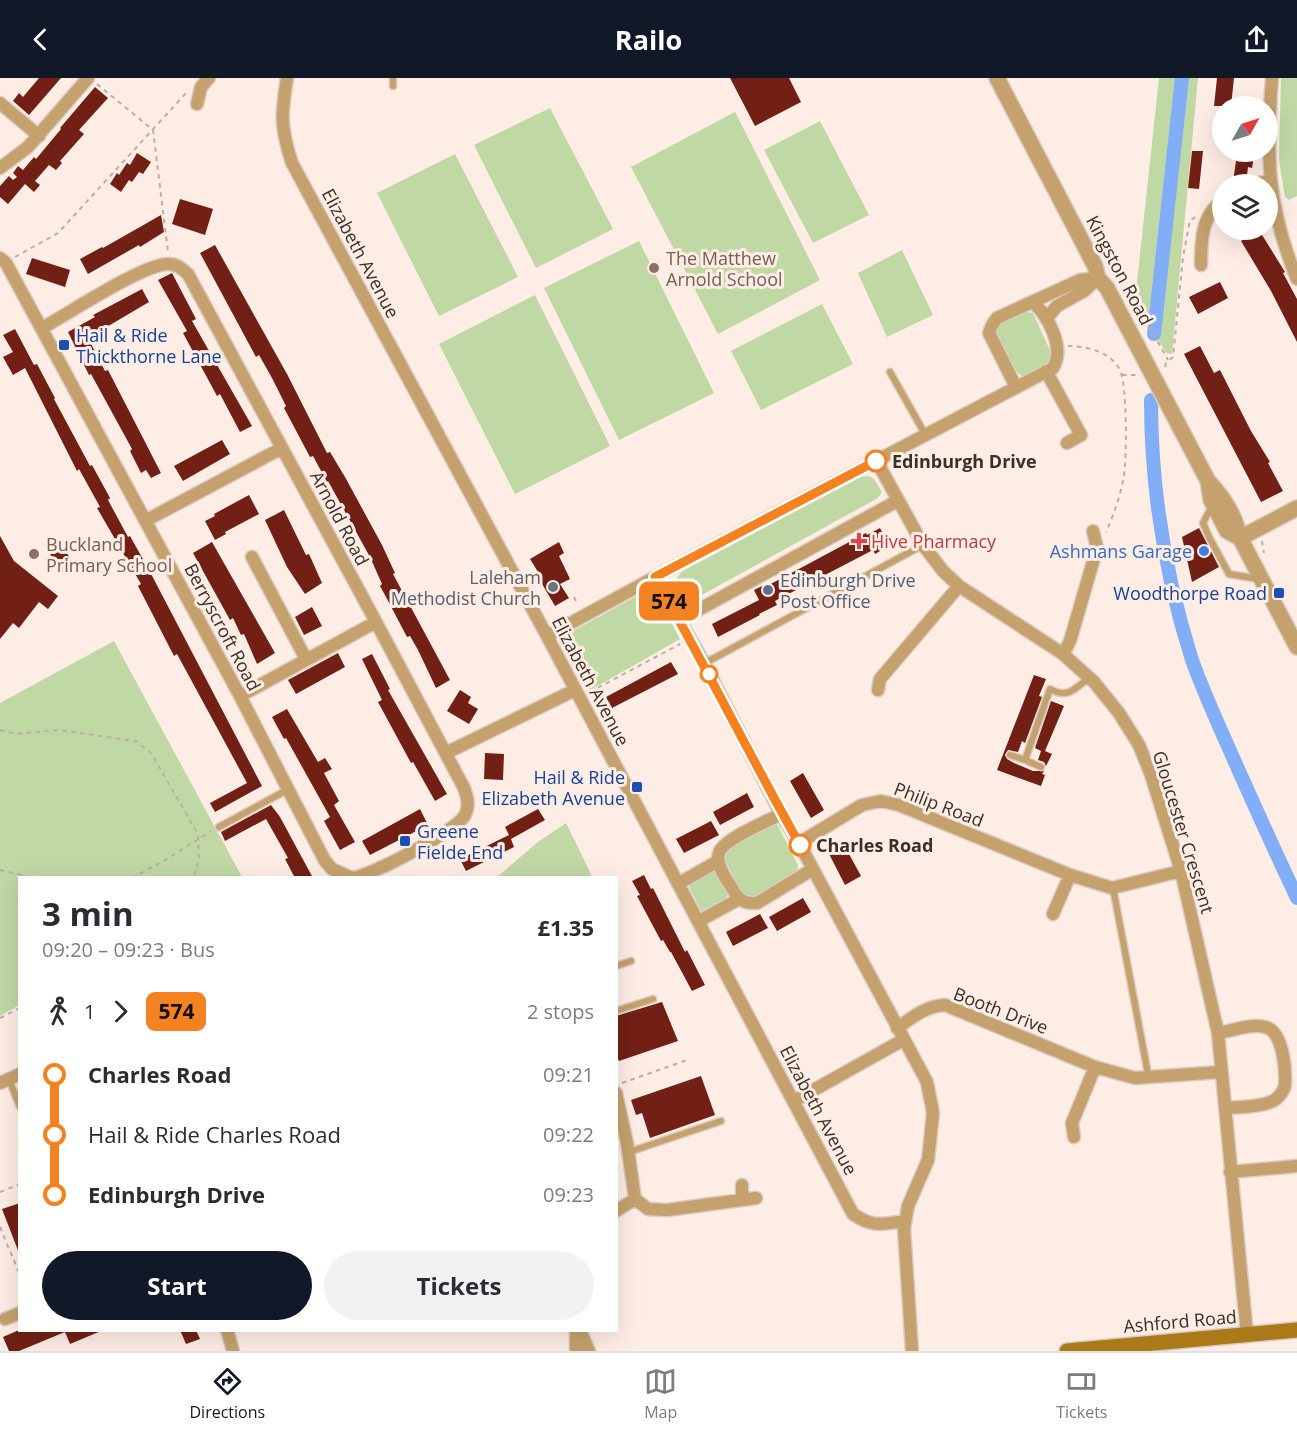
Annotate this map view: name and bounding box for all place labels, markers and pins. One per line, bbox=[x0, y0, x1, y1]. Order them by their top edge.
place label: The Matthew Arnold School bbox=[666, 246, 783, 291]
marker: The Matthew Arnold School bbox=[647, 261, 661, 275]
place label: Hail & Ride Thickthorne Lane bbox=[76, 323, 222, 368]
marker: Hail & Ride Thickthorne Lane bbox=[57, 338, 71, 352]
place label: Edinburgh Drive bbox=[892, 449, 1037, 473]
marker: Edinburgh Drive bbox=[865, 450, 887, 472]
place label: Hive Pharmacy bbox=[871, 529, 997, 553]
place label: Buckland Primary School bbox=[46, 532, 172, 577]
marker: Hive Pharmacy bbox=[852, 534, 866, 548]
place label: Ashmans Garage bbox=[1050, 539, 1192, 563]
marker: Ashmans Garage bbox=[1197, 544, 1211, 558]
marker: Buckland Primary School bbox=[27, 547, 41, 561]
place label: Laleham Methodist Church bbox=[391, 565, 541, 610]
place label: Edinburgh Drive Post Office bbox=[780, 568, 916, 613]
marker: Laleham Methodist Church bbox=[546, 580, 560, 594]
place label: Woodthorpe Road bbox=[1113, 581, 1267, 605]
marker: Edinburgh Drive Post Office bbox=[761, 583, 775, 597]
marker: Woodthorpe Road bbox=[1272, 586, 1286, 600]
unlabelled marker bbox=[700, 665, 718, 683]
place label: Hail & Ride Elizabeth Avenue bbox=[482, 765, 625, 810]
marker: Hail & Ride Elizabeth Avenue bbox=[630, 780, 644, 794]
place label: Greene Fielde End bbox=[417, 819, 503, 864]
place label: Charles Road bbox=[816, 833, 933, 857]
marker: Greene Fielde End bbox=[398, 834, 412, 848]
marker: Charles Road bbox=[789, 834, 811, 856]

